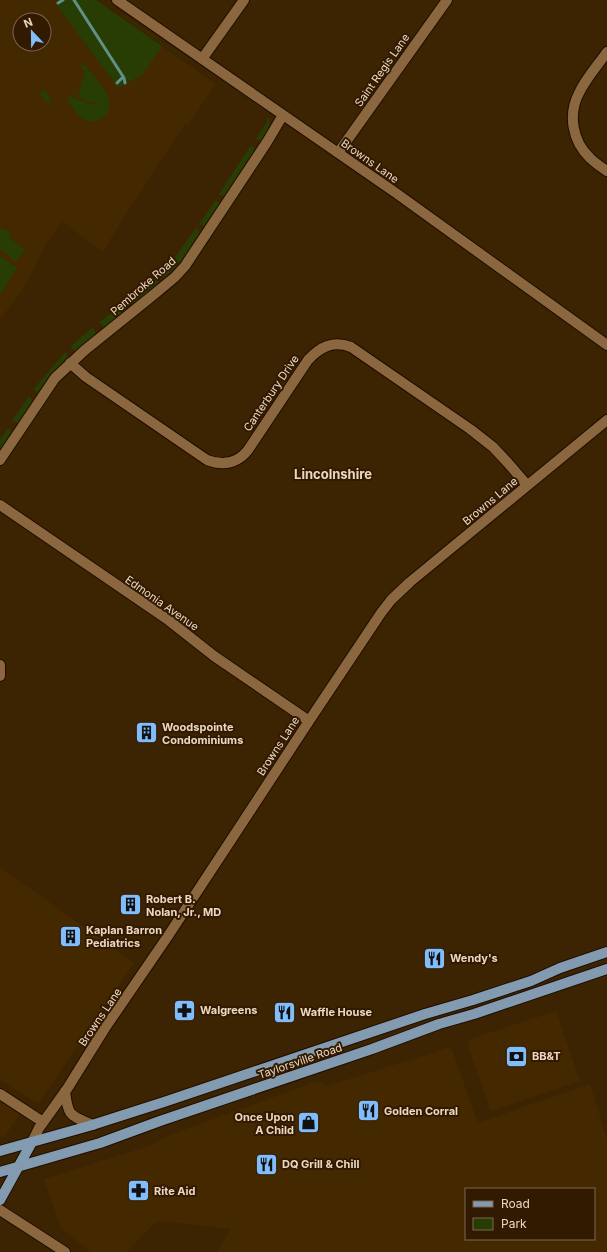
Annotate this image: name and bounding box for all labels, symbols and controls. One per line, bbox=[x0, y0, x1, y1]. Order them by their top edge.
north arrow bbox=[12, 12, 52, 52]
text: N bbox=[22, 15, 35, 31]
street label: Saint Regis Lane bbox=[352, 31, 412, 109]
street label: Browns Lane bbox=[338, 136, 402, 186]
street label: Pembroke Road bbox=[107, 254, 179, 318]
street label: Canterbury Drive bbox=[240, 352, 302, 434]
district label: Lincolnshire bbox=[294, 466, 372, 482]
street label: Browns Lane bbox=[460, 474, 520, 528]
street label: Edmonia Avenue bbox=[122, 572, 202, 634]
street label: Browns Lane bbox=[254, 714, 302, 778]
building icon: Woodspointe Condominiums bbox=[133, 720, 159, 746]
place label: Woodspointe Condominiums bbox=[162, 720, 243, 747]
building icon: Robert B. Nolan, Jr., MD bbox=[118, 892, 144, 918]
place label: Robert B. Nolan, Jr., MD bbox=[146, 892, 221, 919]
building icon: Kaplan Barron Pediatrics bbox=[57, 923, 83, 949]
place label: Kaplan Barron Pediatrics bbox=[86, 923, 162, 950]
restaurant icon: Wendy's bbox=[422, 945, 448, 971]
place label: Wendy's bbox=[450, 951, 498, 965]
street label: Browns Lane bbox=[75, 985, 125, 1049]
pharmacy icon: Walgreens bbox=[171, 997, 197, 1023]
restaurant icon: Waffle House bbox=[271, 999, 297, 1025]
place label: Walgreens bbox=[200, 1003, 257, 1017]
place label: Waffle House bbox=[300, 1005, 373, 1019]
street label: Taylorsville Road bbox=[256, 1040, 344, 1082]
bank icon: BB&T bbox=[504, 1043, 530, 1069]
place label: BB&T bbox=[532, 1049, 561, 1063]
restaurant icon: Golden Corral bbox=[355, 1098, 381, 1124]
place label: Golden Corral bbox=[384, 1104, 458, 1118]
place label: Once Upon A Child bbox=[234, 1110, 294, 1137]
shop icon: Once Upon A Child bbox=[296, 1110, 322, 1136]
restaurant icon: DQ Grill & Chill bbox=[253, 1151, 279, 1177]
place label: DQ Grill & Chill bbox=[282, 1157, 359, 1171]
pharmacy icon: Rite Aid bbox=[125, 1178, 151, 1204]
place label: Rite Aid bbox=[154, 1184, 196, 1198]
legend bbox=[465, 1188, 595, 1240]
text: Road bbox=[501, 1196, 530, 1211]
text: Park bbox=[501, 1216, 527, 1231]

